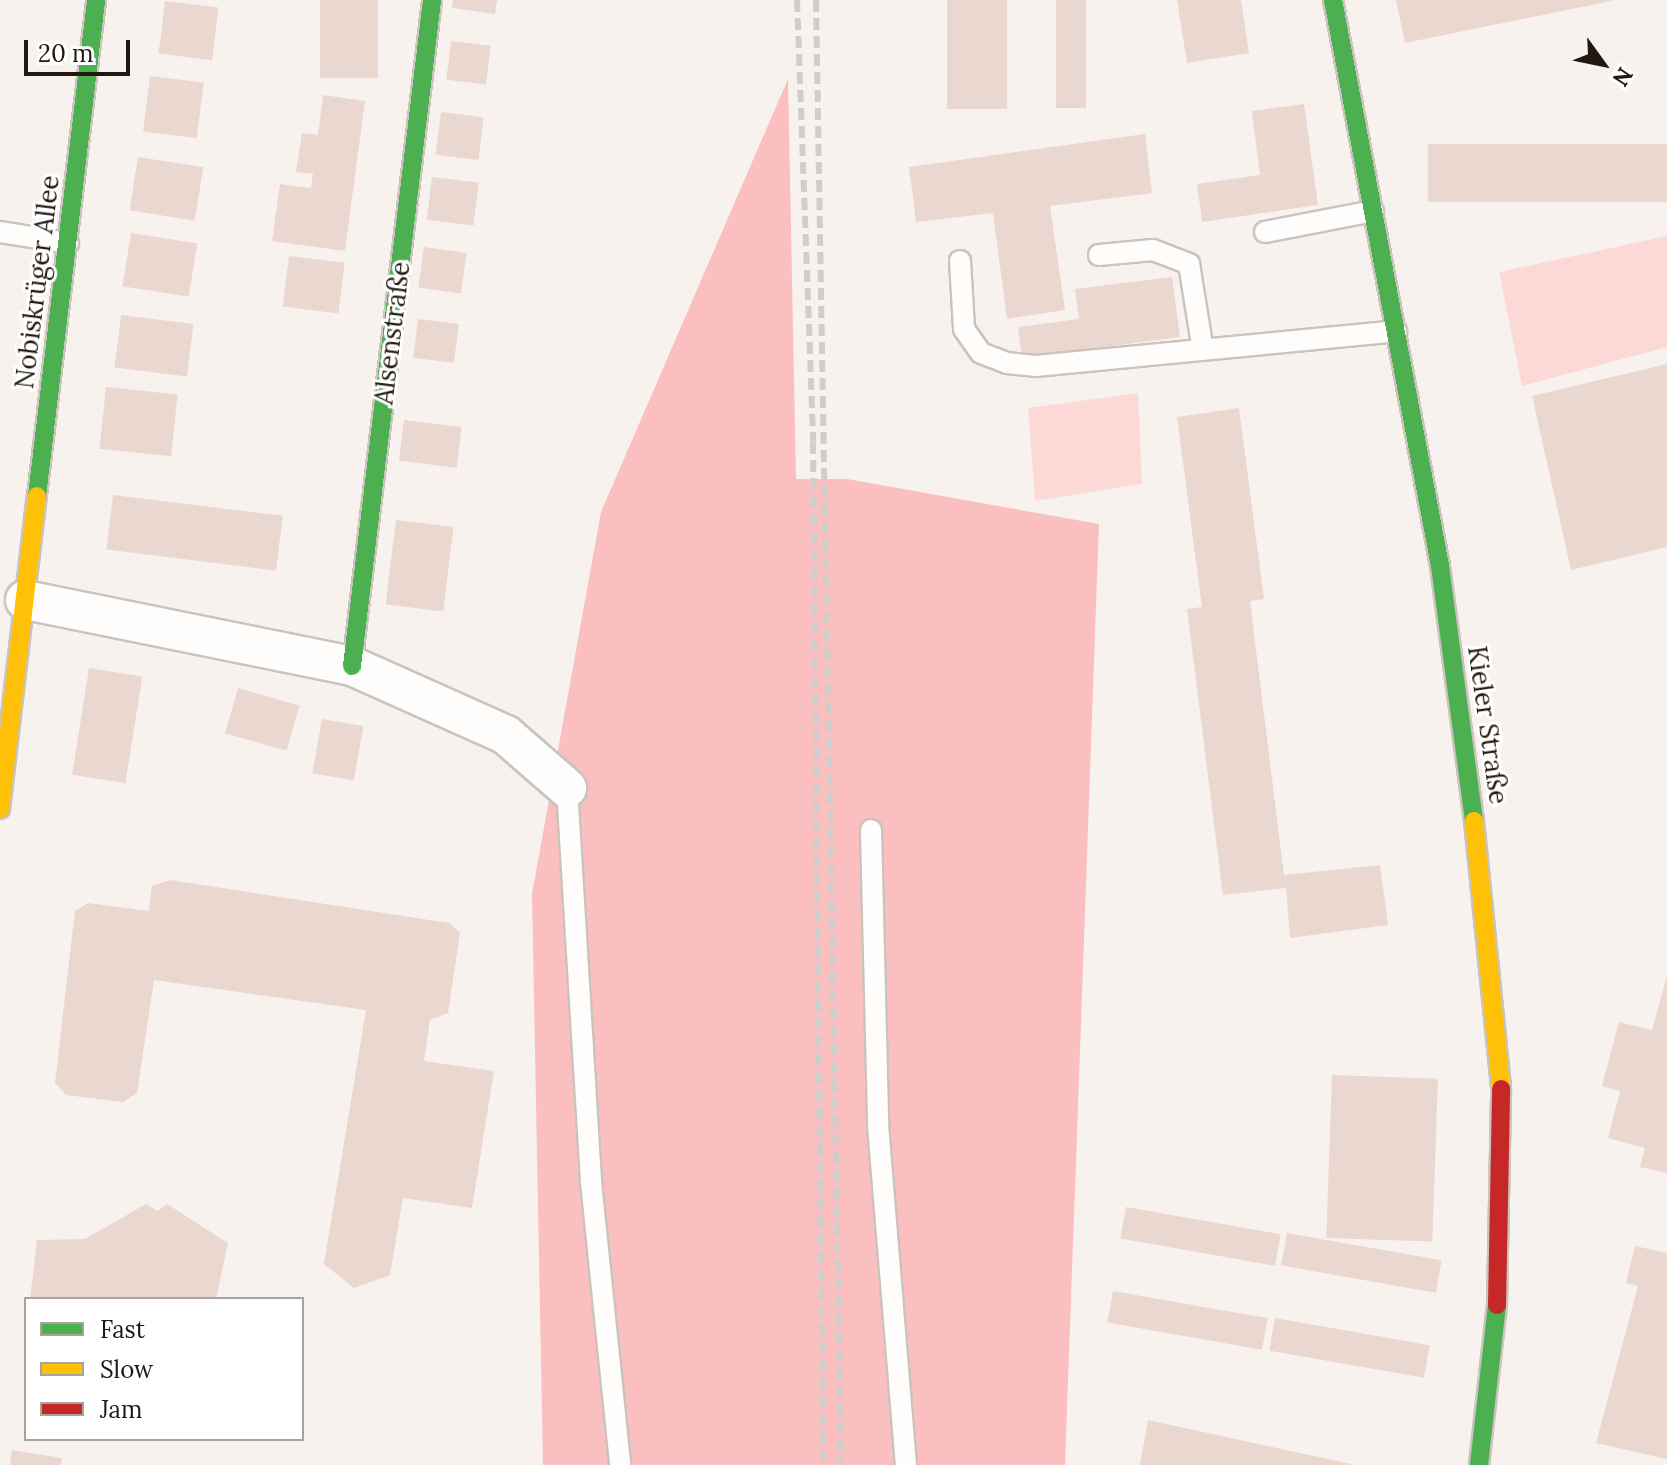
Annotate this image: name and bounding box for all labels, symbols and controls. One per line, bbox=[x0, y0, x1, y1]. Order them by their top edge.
scale bar bbox=[28, 24, 134, 74]
north arrow bbox=[1563, 24, 1643, 104]
text: 20 m bbox=[38, 38, 94, 69]
text: N bbox=[1607, 62, 1640, 92]
street label: Nobiskrüger Allee bbox=[8, 173, 66, 391]
street label: Alsenstraße bbox=[368, 260, 416, 406]
street label: Kieler Straße bbox=[1461, 644, 1515, 806]
legend bbox=[24, 1297, 304, 1441]
text: Fast bbox=[100, 1314, 145, 1345]
text: Slow bbox=[100, 1354, 153, 1385]
text: Jam bbox=[100, 1394, 142, 1425]

